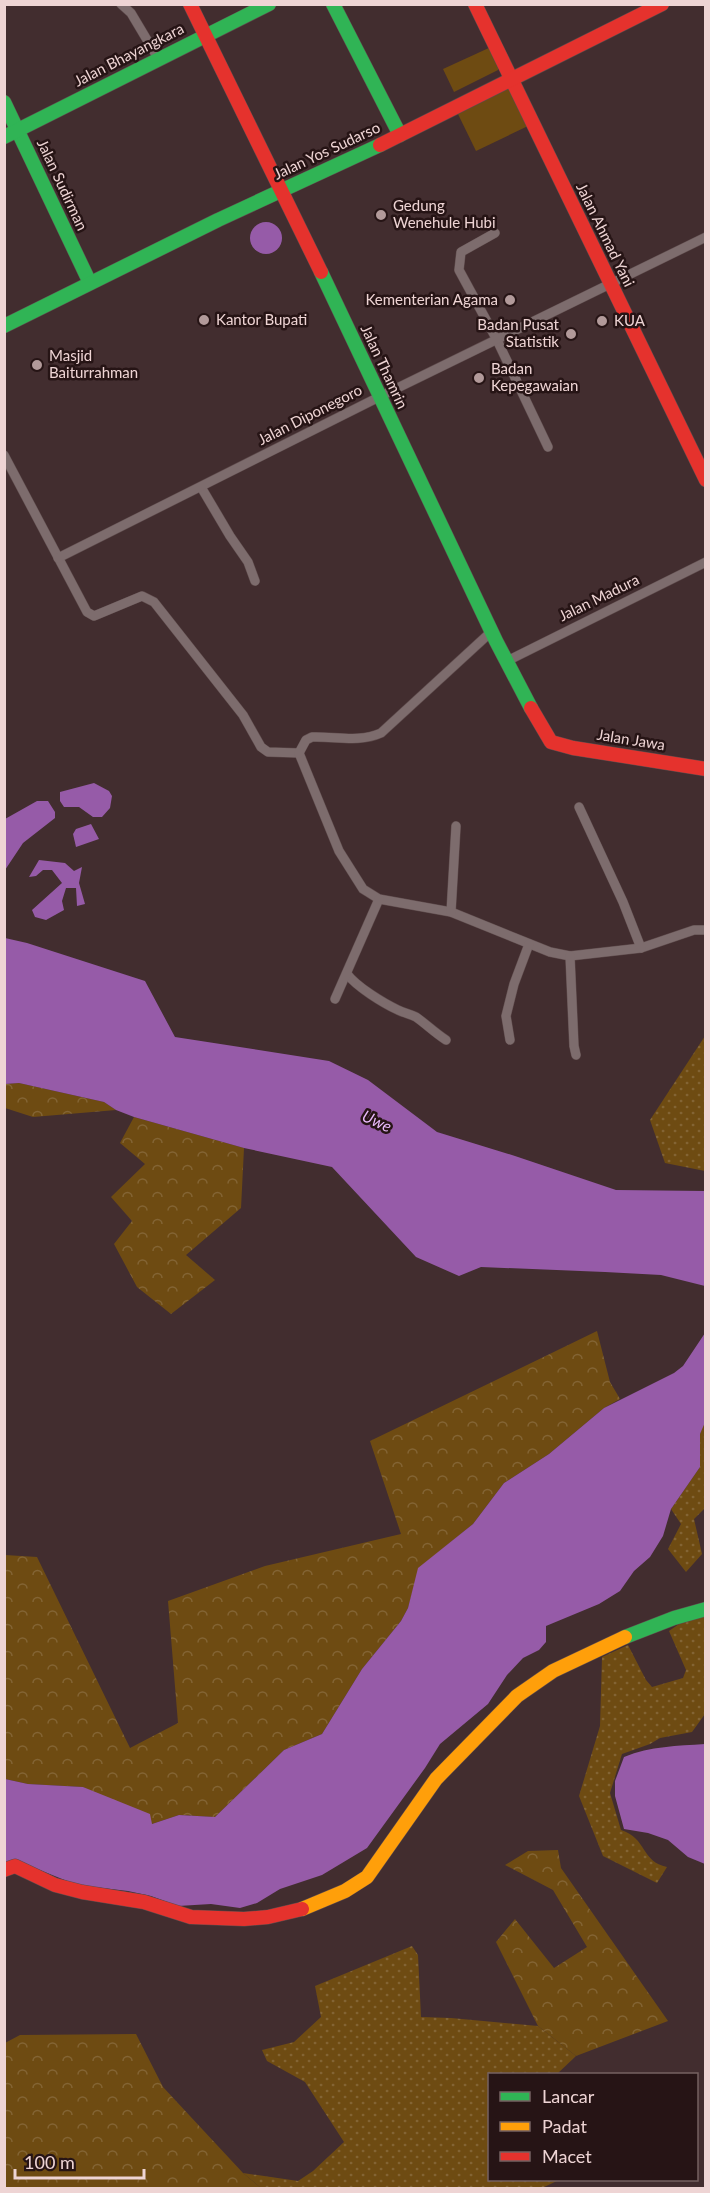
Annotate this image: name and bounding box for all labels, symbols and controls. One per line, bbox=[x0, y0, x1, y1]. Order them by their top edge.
street label: Jalan Bhayangkara bbox=[71, 19, 187, 90]
street label: Jalan Yos Sudarso bbox=[271, 118, 383, 183]
street label: Jalan Sudirman bbox=[34, 136, 92, 233]
street label: Jalan Ahmad Yani bbox=[573, 180, 639, 289]
place label: Gedung Wenehule Hubi bbox=[393, 196, 496, 231]
marker: Gedung Wenehule Hubi bbox=[374, 208, 388, 222]
place label: Kementerian Agama bbox=[366, 290, 498, 308]
marker: Kementerian Agama bbox=[503, 293, 517, 307]
place label: Kantor Bupati bbox=[216, 310, 307, 328]
place label: KUA bbox=[614, 311, 646, 329]
marker: Kantor Bupati bbox=[197, 313, 211, 327]
marker: KUA bbox=[595, 314, 609, 328]
place label: Badan Pusat Statistik bbox=[477, 315, 560, 350]
street label: Jalan Thamrin bbox=[358, 322, 412, 411]
marker: Badan Pusat Statistik bbox=[564, 327, 578, 341]
place label: Masjid Baiturrahman bbox=[49, 346, 138, 381]
marker: Masjid Baiturrahman bbox=[30, 358, 44, 372]
place label: Badan Kepegawaian bbox=[491, 359, 578, 394]
marker: Badan Kepegawaian bbox=[472, 371, 486, 385]
street label: Jalan Diponegoro bbox=[254, 380, 365, 448]
street label: Jalan Madura bbox=[555, 570, 642, 624]
street label: Jalan Jawa bbox=[596, 725, 667, 753]
water label: Uwe bbox=[360, 1106, 395, 1136]
legend bbox=[488, 2073, 698, 2181]
text: Lancar bbox=[542, 2085, 595, 2107]
text: Padat bbox=[542, 2115, 587, 2137]
scale bar bbox=[15, 2142, 144, 2180]
text: Macet bbox=[542, 2145, 592, 2167]
text: 100 m bbox=[24, 2151, 75, 2173]

